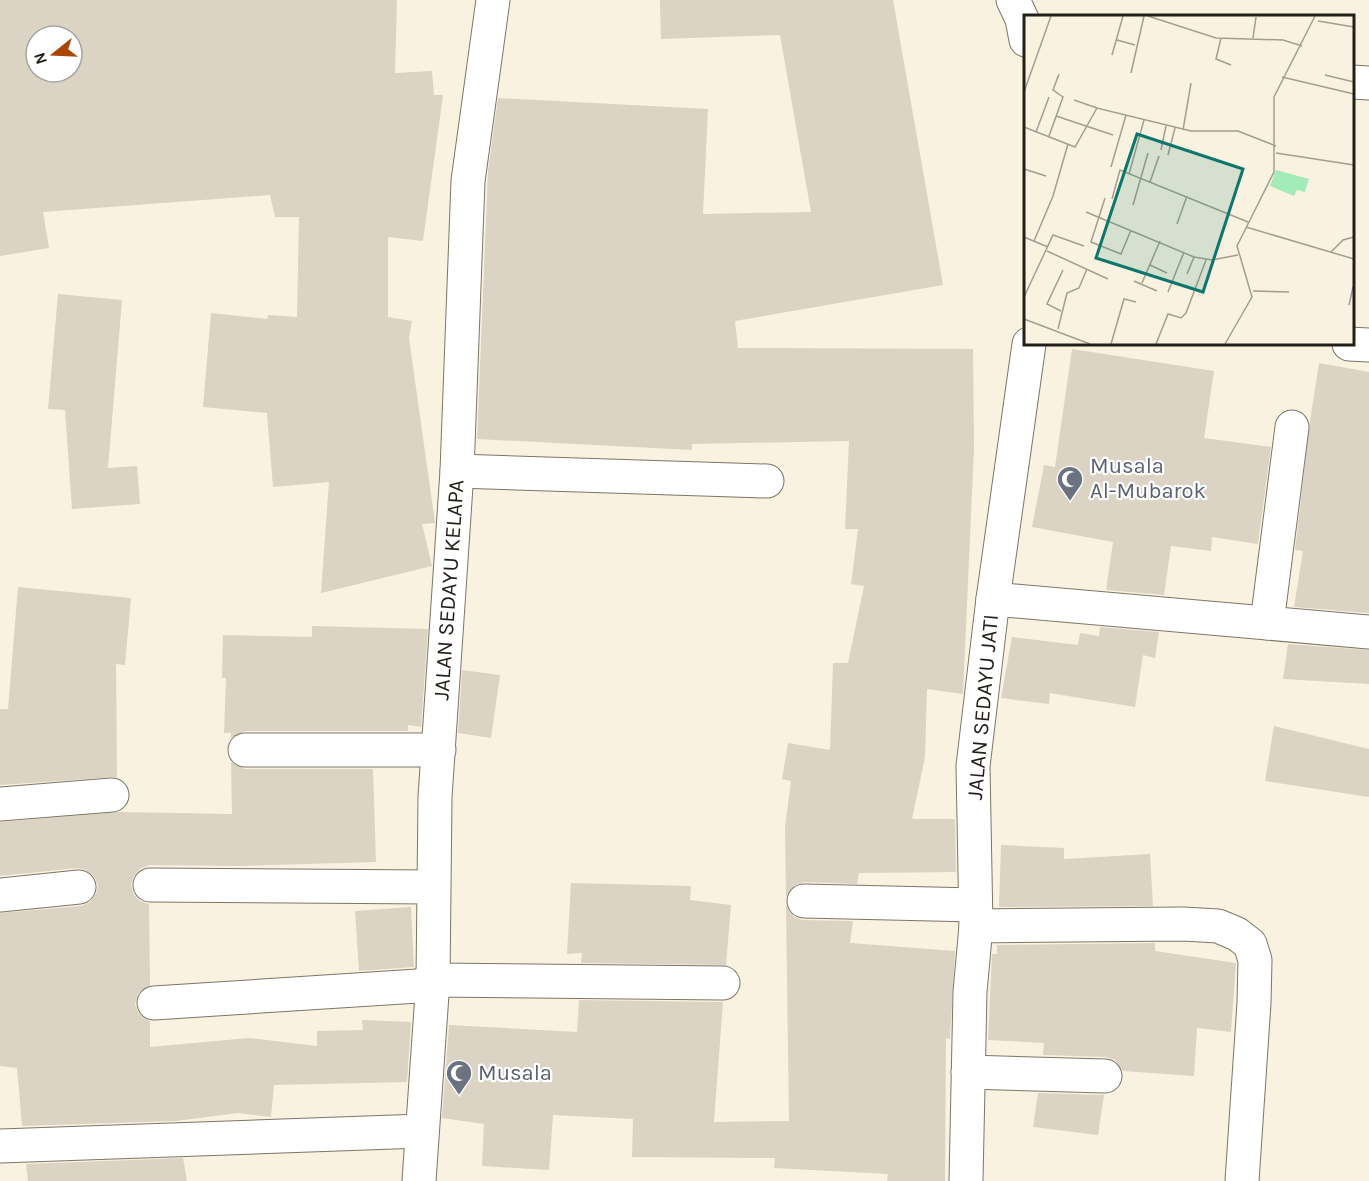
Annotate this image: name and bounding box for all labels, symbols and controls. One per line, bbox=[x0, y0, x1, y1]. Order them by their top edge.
inset map bbox=[1024, 15, 1354, 345]
north arrow bbox=[24, 24, 84, 84]
text: N bbox=[29, 50, 51, 67]
place label: Musala Al-Mubarok bbox=[1090, 453, 1206, 504]
mosque icon: Musala Al-Mubarok bbox=[1055, 464, 1085, 502]
street label: JALAN SEDAYU KELAPA bbox=[428, 478, 470, 701]
street label: JALAN SEDAYU JATI bbox=[962, 613, 1004, 801]
mosque icon: Musala bbox=[444, 1058, 474, 1096]
place label: Musala bbox=[478, 1060, 552, 1086]

